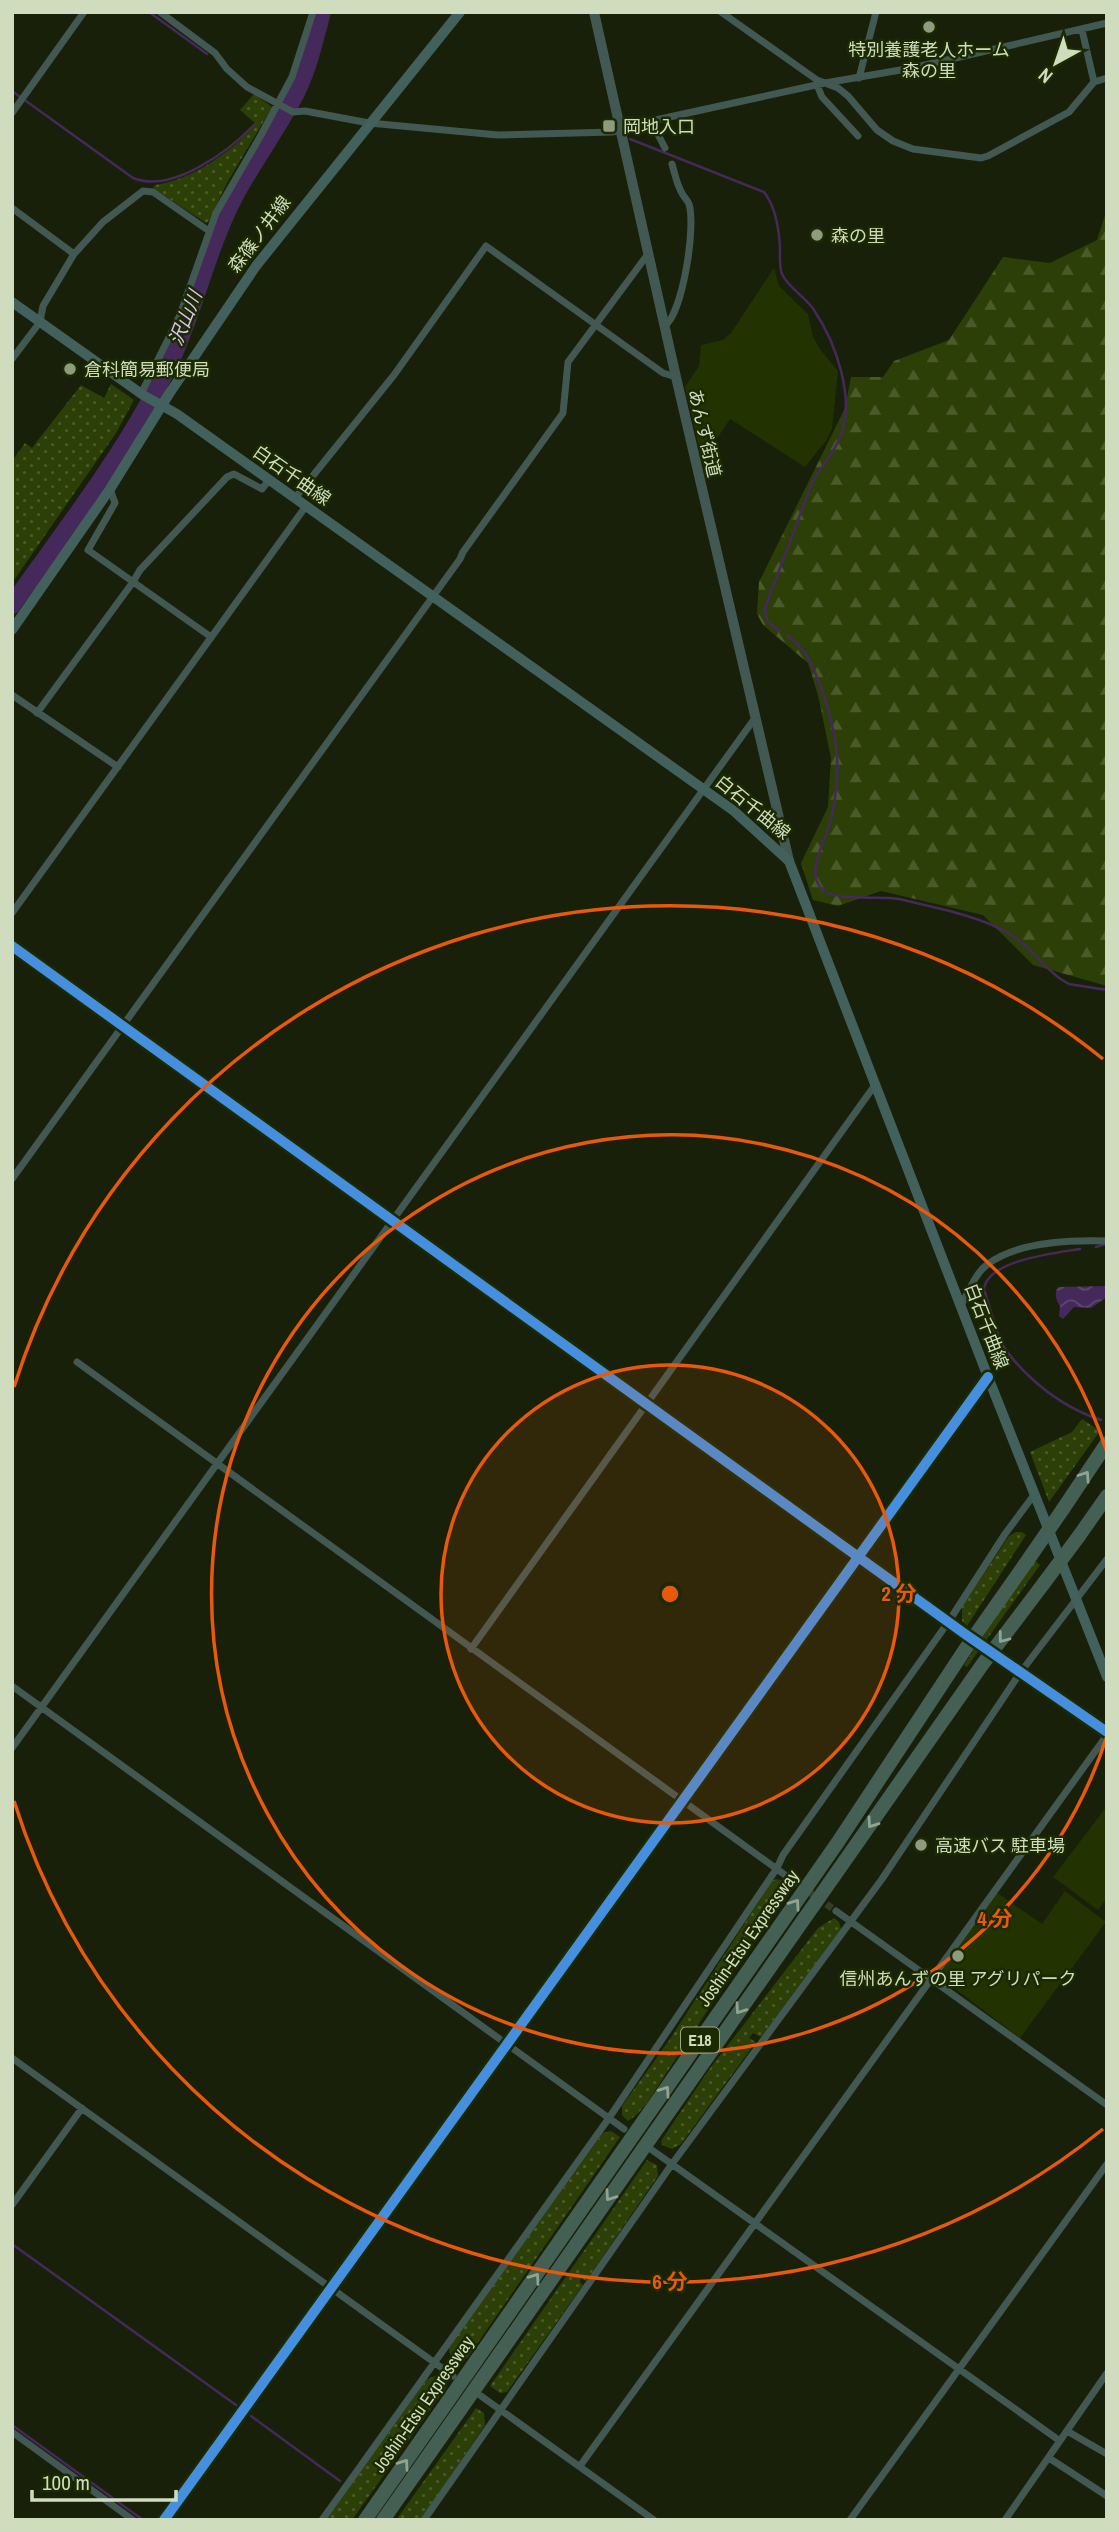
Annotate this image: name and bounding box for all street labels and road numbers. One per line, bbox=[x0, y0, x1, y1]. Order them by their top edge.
street label: 森篠ノ井線 bbox=[222, 191, 296, 277]
street label: あんず街道 bbox=[683, 386, 727, 480]
street label: 白石千曲線 bbox=[248, 439, 336, 511]
street label: 白石千曲線 bbox=[710, 769, 796, 845]
street label: 白石千曲線 bbox=[959, 1280, 1015, 1372]
street label: Joshin-Etsu Expressway bbox=[691, 1864, 805, 2011]
road number: E18 bbox=[681, 2028, 719, 2052]
street label: Joshin-Etsu Expressway bbox=[366, 2330, 480, 2477]

